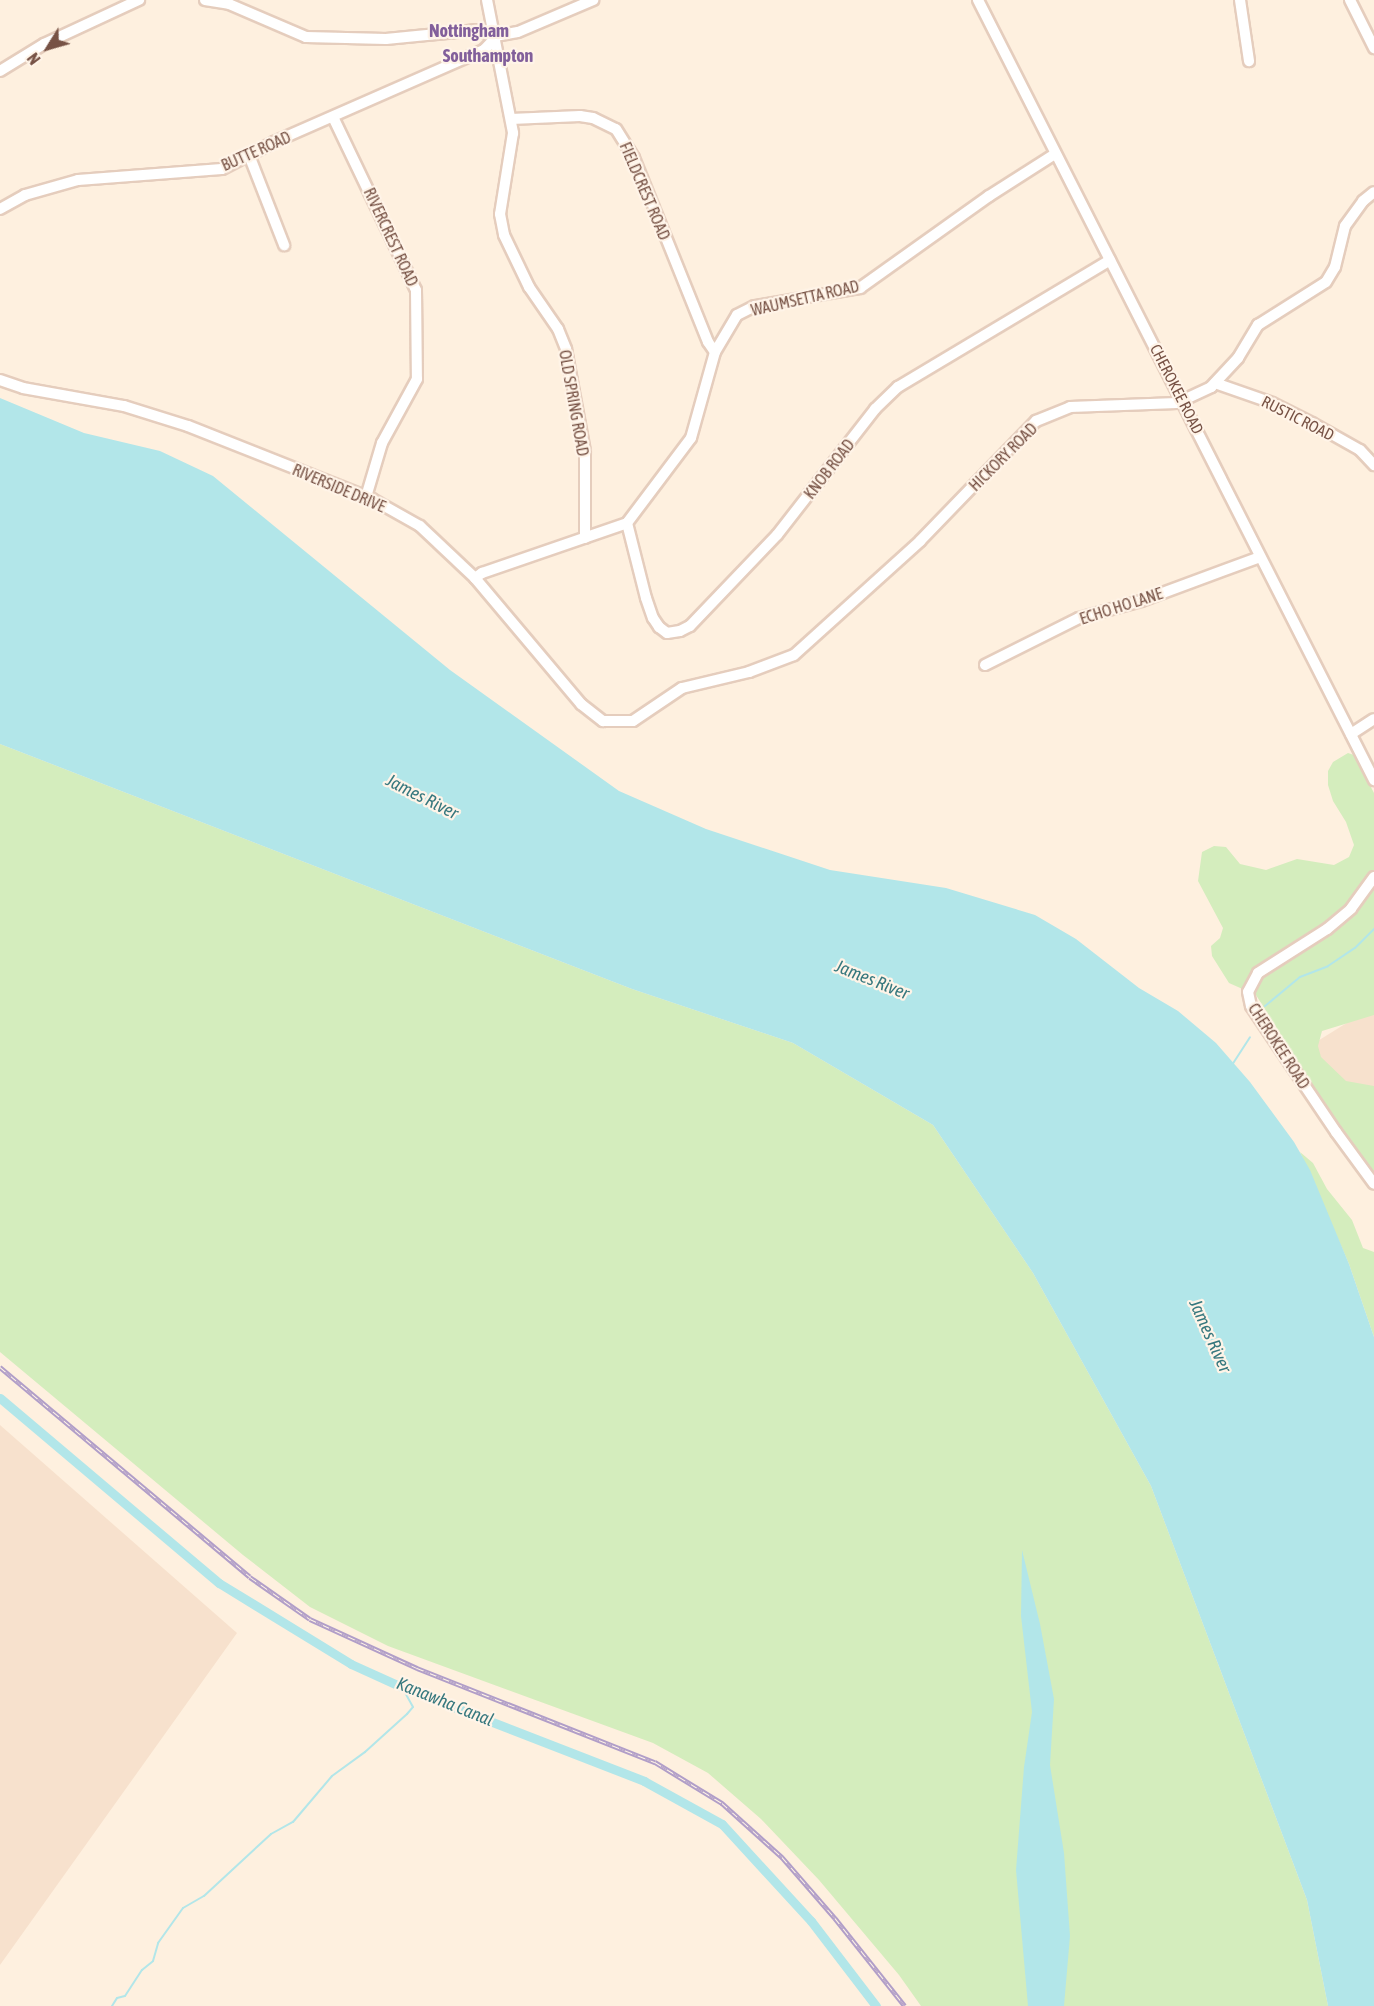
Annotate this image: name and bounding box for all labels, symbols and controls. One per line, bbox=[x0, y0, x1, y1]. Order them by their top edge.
north arrow bbox=[18, 18, 78, 78]
district label: Nottingham bbox=[429, 20, 509, 42]
district label: Southampton bbox=[443, 45, 533, 67]
text: N bbox=[24, 50, 44, 68]
street label: BUTTE ROAD bbox=[218, 127, 294, 175]
street label: FIELDCREST ROAD bbox=[616, 139, 674, 243]
street label: RIVERCREST ROAD bbox=[360, 185, 422, 289]
street label: WAUMSETTA ROAD bbox=[749, 276, 861, 320]
street label: CHEROKEE ROAD bbox=[1146, 341, 1208, 437]
street label: OLD SPRING ROAD bbox=[555, 348, 593, 458]
street label: RUSTIC ROAD bbox=[1259, 392, 1337, 444]
street label: HICKORY ROAD bbox=[965, 419, 1041, 495]
street label: KNOB ROAD bbox=[800, 435, 858, 503]
street label: RIVERSIDE DRIVE bbox=[290, 460, 388, 516]
street label: ECHO HO LANE bbox=[1077, 584, 1165, 628]
water label: James River bbox=[382, 770, 462, 824]
water label: James River bbox=[832, 955, 912, 1005]
street label: CHEROKEE ROAD bbox=[1244, 1000, 1314, 1092]
water label: James River bbox=[1184, 1296, 1236, 1376]
water label: Kanawha Canal bbox=[393, 1673, 497, 1731]

